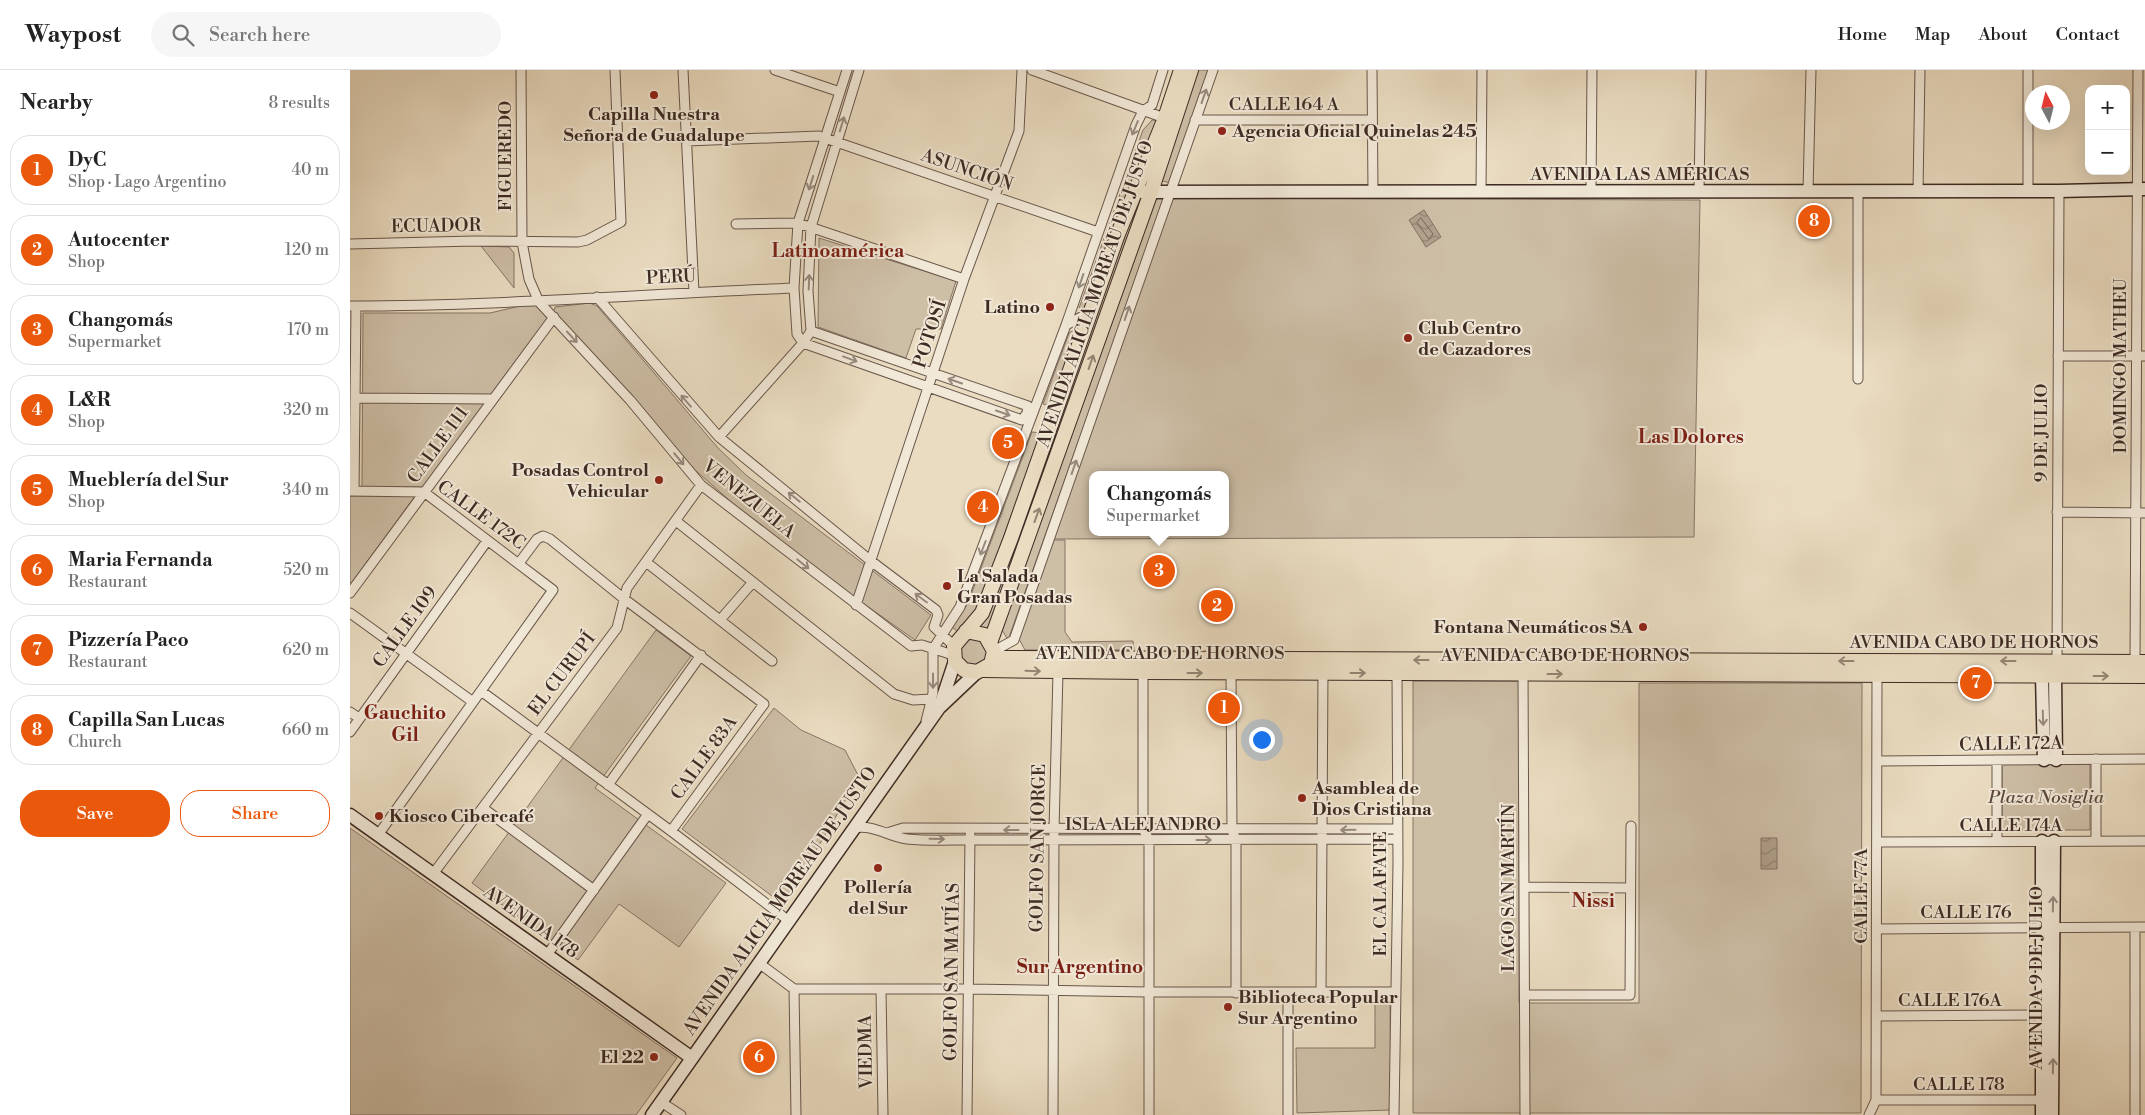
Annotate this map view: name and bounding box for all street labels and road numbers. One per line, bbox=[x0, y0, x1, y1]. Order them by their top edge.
street label: CALLE 164 A bbox=[1229, 93, 1340, 116]
street label: FIGUEREDO bbox=[494, 101, 517, 211]
street label: AVENIDA ALICIA MOREAU DE JUSTO bbox=[1031, 138, 1158, 451]
street label: ASUNCIÓN bbox=[917, 143, 1016, 197]
street label: AVENIDA LAS AMÉRICAS bbox=[1529, 163, 1750, 186]
street label: ECUADOR bbox=[391, 214, 482, 238]
street label: PERÚ bbox=[645, 264, 697, 290]
street label: DOMINGO MATHEU bbox=[2109, 278, 2132, 454]
street label: POTOSÍ bbox=[908, 297, 952, 371]
street label: 9 DE JULIO bbox=[2030, 383, 2053, 483]
street label: CALLE 111 bbox=[402, 402, 474, 488]
street label: VENEZUELA bbox=[697, 454, 801, 544]
street label: CALLE 172C bbox=[432, 475, 530, 555]
street label: CALLE 109 bbox=[368, 582, 442, 672]
street label: EL CURUPÍ bbox=[523, 628, 601, 720]
street label: AVENIDA CABO DE HORNOS bbox=[1849, 631, 2098, 654]
street label: AVENIDA CABO DE HORNOS bbox=[1035, 642, 1284, 665]
street label: AVENIDA CABO DE HORNOS bbox=[1440, 644, 1689, 667]
street label: CALLE 83A bbox=[666, 711, 743, 805]
street label: CALLE 172A bbox=[1959, 732, 2064, 756]
street label: AVENIDA ALICIA MOREAU DE JUSTO bbox=[677, 762, 882, 1041]
street label: GOLFO SAN JORGE bbox=[1025, 763, 1051, 933]
street label: LAGO SAN MARTÍN bbox=[1497, 803, 1520, 972]
street label: ISLA ALEJANDRO bbox=[1065, 813, 1221, 836]
street label: CALLE 174A bbox=[1959, 814, 2063, 837]
street label: EL CALAFATE bbox=[1369, 831, 1392, 957]
street label: CALLE 77A bbox=[1850, 848, 1873, 944]
street label: AVENIDA 178 bbox=[478, 880, 583, 963]
street label: GOLFO SAN MATÍAS bbox=[939, 883, 965, 1061]
street label: AVENIDA 9 DE JULIO bbox=[2025, 886, 2048, 1071]
street label: CALLE 176 bbox=[1920, 901, 2012, 924]
street label: CALLE 176A bbox=[1898, 989, 2003, 1012]
street label: VIEDMA bbox=[854, 1014, 878, 1090]
street label: CALLE 178 bbox=[1913, 1073, 2005, 1096]

